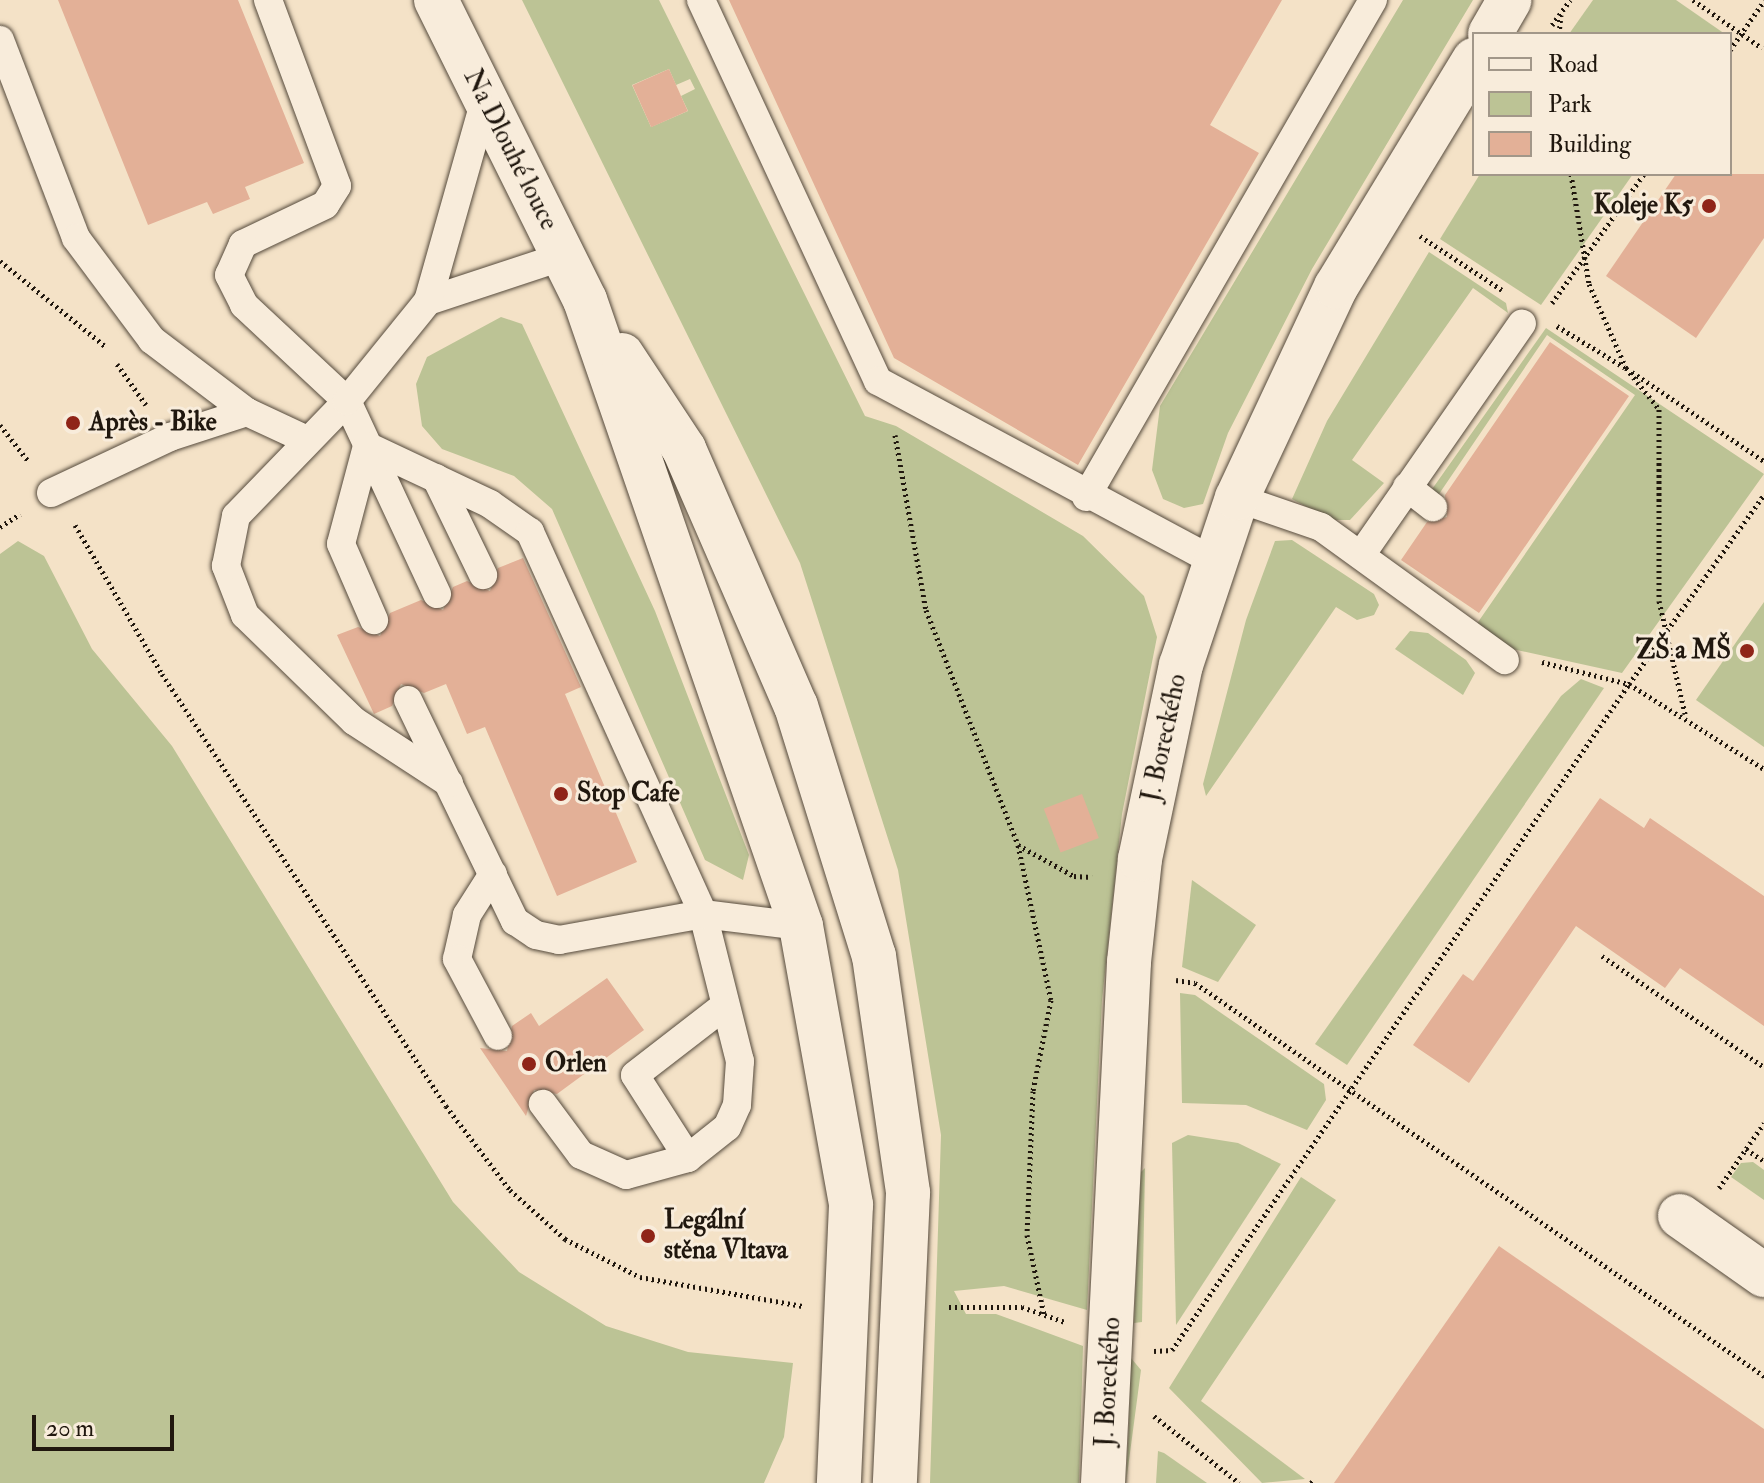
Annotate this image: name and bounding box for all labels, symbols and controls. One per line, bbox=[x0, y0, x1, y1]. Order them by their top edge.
legend bbox=[1472, 32, 1732, 176]
text: Road bbox=[1548, 49, 1598, 80]
street label: Na Dlouhé louce bbox=[456, 64, 564, 236]
text: Park bbox=[1548, 89, 1592, 120]
text: Building bbox=[1548, 129, 1631, 160]
place label: Koleje K5 bbox=[1593, 190, 1693, 222]
marker: Koleje K5 bbox=[1700, 197, 1718, 215]
place label: Après - Bike bbox=[89, 407, 217, 439]
marker: Après - Bike bbox=[64, 414, 82, 432]
place label: ZŠ a MŠ bbox=[1636, 635, 1731, 667]
marker: ZŠ a MŠ bbox=[1738, 642, 1756, 660]
street label: J. Boreckého bbox=[1136, 671, 1194, 805]
place label: Stop Cafe bbox=[577, 778, 680, 810]
marker: Stop Cafe bbox=[552, 785, 570, 803]
place label: Orlen bbox=[545, 1048, 607, 1080]
marker: Orlen bbox=[520, 1055, 538, 1073]
place label: Legální stěna Vltava bbox=[664, 1205, 788, 1266]
marker: Legální stěna Vltava bbox=[639, 1227, 657, 1245]
street label: J. Boreckého bbox=[1090, 1316, 1128, 1448]
scale bar bbox=[36, 1399, 178, 1449]
text: 20 m bbox=[46, 1413, 94, 1444]

